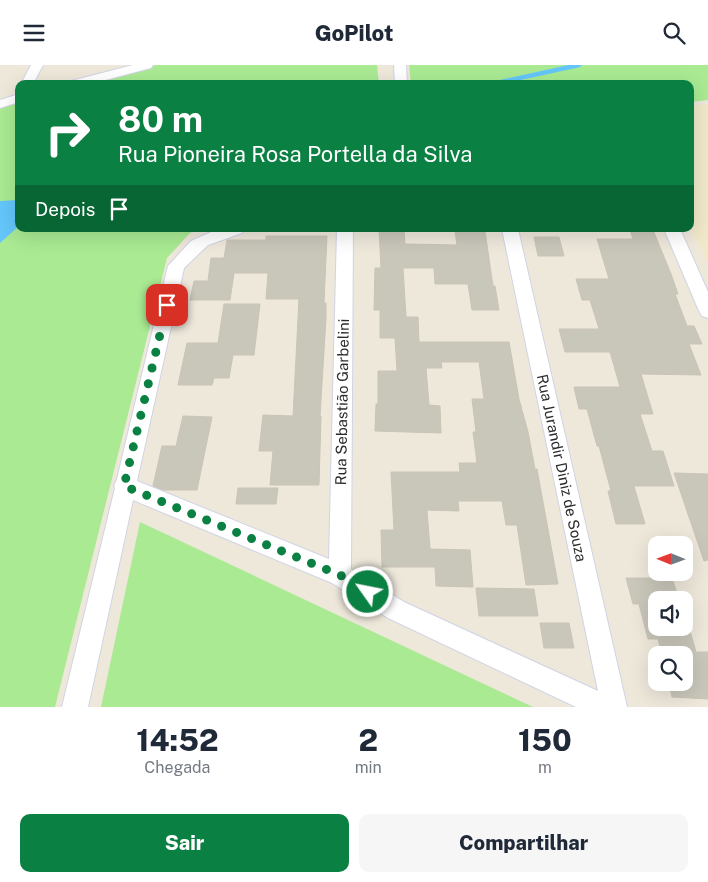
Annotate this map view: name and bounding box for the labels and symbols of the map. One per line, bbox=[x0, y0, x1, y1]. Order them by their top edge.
pin bbox=[146, 284, 188, 326]
street label: Rua Sebastião Garbelini bbox=[332, 318, 352, 486]
street label: Rua Jurandir Diniz de Souza bbox=[534, 373, 590, 563]
north arrow bbox=[648, 536, 692, 581]
position arrow bbox=[341, 565, 393, 617]

